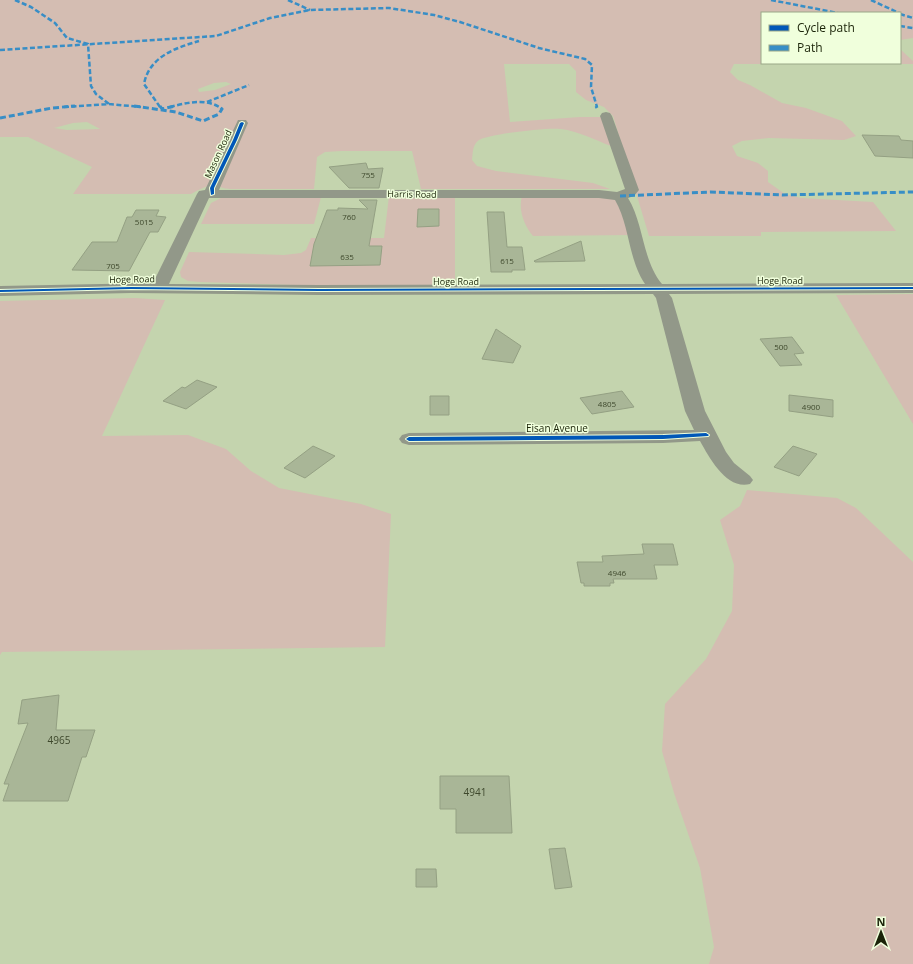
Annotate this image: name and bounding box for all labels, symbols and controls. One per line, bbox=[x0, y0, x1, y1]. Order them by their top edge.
legend bbox=[761, 12, 901, 64]
text: Cycle path bbox=[797, 19, 855, 36]
text: Path bbox=[797, 39, 823, 56]
street label: Mason Road bbox=[201, 128, 235, 180]
house number: 755 bbox=[361, 169, 375, 180]
street label: Harris Road bbox=[387, 187, 437, 201]
house number: 760 bbox=[342, 211, 356, 222]
house number: 5015 bbox=[135, 216, 154, 227]
house number: 635 bbox=[340, 251, 354, 262]
house number: 615 bbox=[500, 255, 514, 266]
house number: 705 bbox=[106, 260, 120, 271]
street label: Hoge Road bbox=[109, 272, 155, 286]
street label: Hoge Road bbox=[757, 274, 803, 287]
street label: Hoge Road bbox=[433, 275, 479, 288]
house number: 500 bbox=[774, 341, 788, 352]
house number: 4805 bbox=[598, 398, 617, 409]
house number: 4900 bbox=[802, 401, 821, 412]
street label: Eisan Avenue bbox=[526, 421, 588, 435]
house number: 4946 bbox=[608, 567, 627, 578]
house number: 4965 bbox=[48, 733, 71, 747]
house number: 4941 bbox=[464, 785, 486, 799]
north arrow bbox=[861, 912, 901, 952]
text: N bbox=[877, 914, 885, 929]

